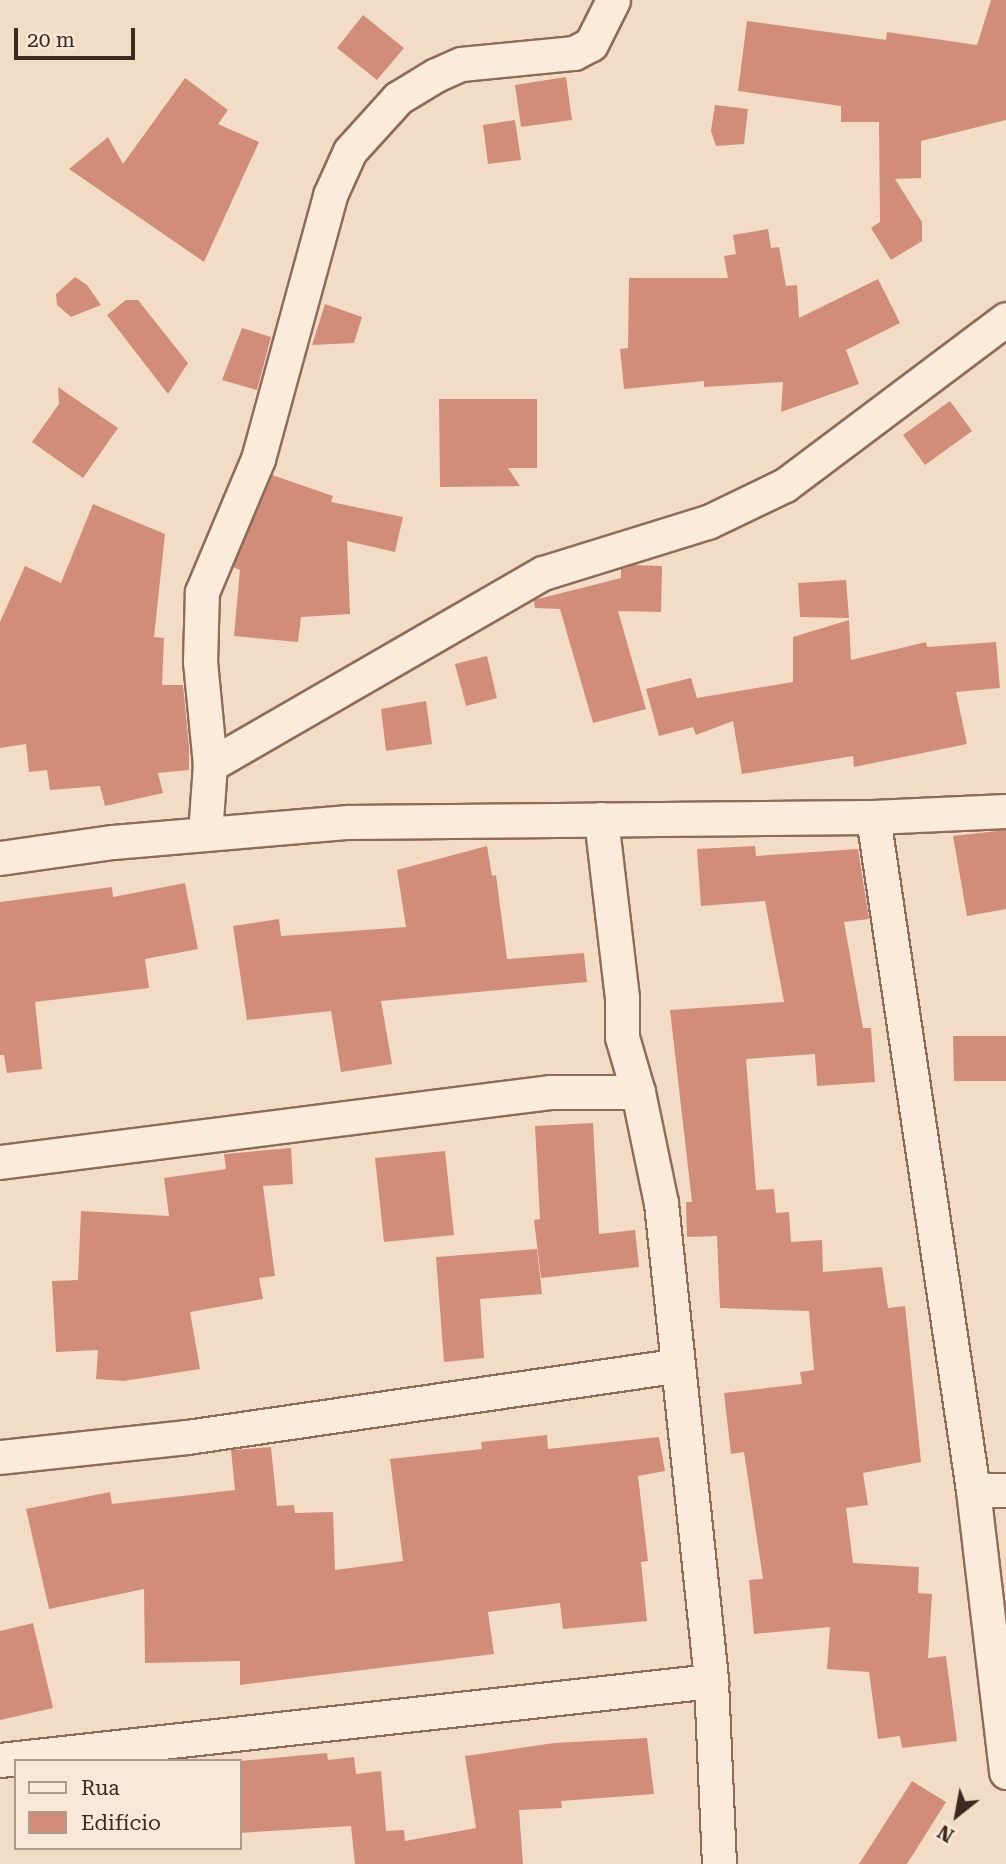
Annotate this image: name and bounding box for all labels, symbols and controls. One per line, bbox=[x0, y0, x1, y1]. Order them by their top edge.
scale bar bbox=[18, 14, 138, 58]
text: 20 m bbox=[27, 28, 75, 52]
legend bbox=[14, 1759, 242, 1850]
text: Rua bbox=[81, 1776, 120, 1800]
north arrow bbox=[922, 1780, 992, 1850]
text: Edifício bbox=[81, 1811, 161, 1835]
text: N bbox=[934, 1820, 958, 1847]

